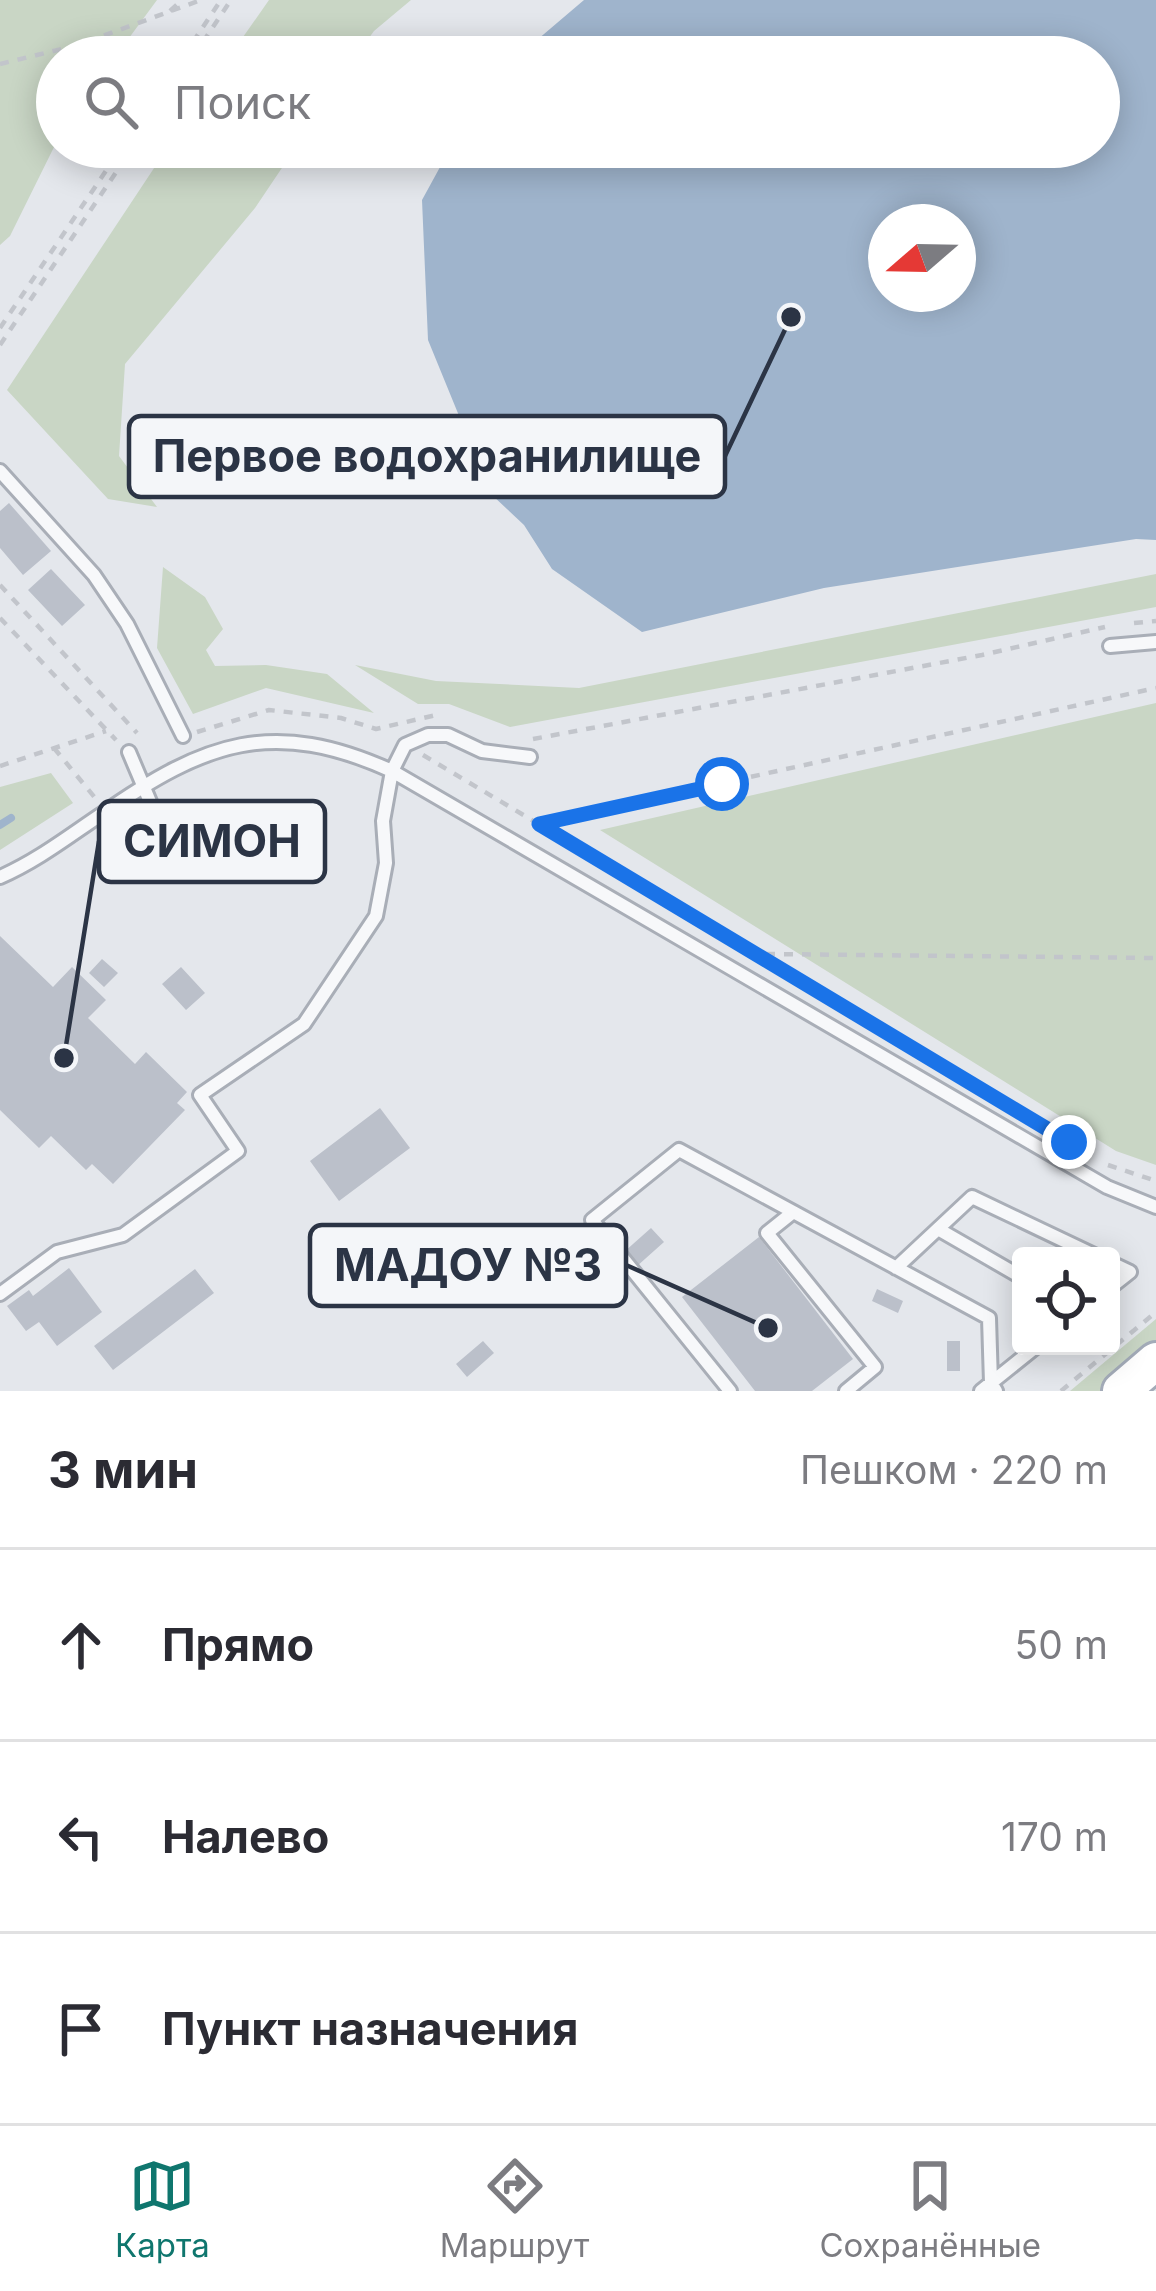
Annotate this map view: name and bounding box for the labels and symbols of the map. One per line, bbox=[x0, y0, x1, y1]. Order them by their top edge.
north arrow bbox=[868, 204, 976, 312]
callout: Первое водохранилище bbox=[129, 416, 725, 497]
text: Первое водохранилище bbox=[153, 428, 701, 483]
route start bbox=[695, 757, 749, 811]
callout: СИМОН bbox=[99, 801, 325, 882]
text: СИМОН bbox=[123, 813, 301, 868]
route end bbox=[1042, 1115, 1096, 1169]
callout: МАДОУ №3 bbox=[310, 1225, 626, 1306]
text: МАДОУ №3 bbox=[334, 1237, 602, 1292]

